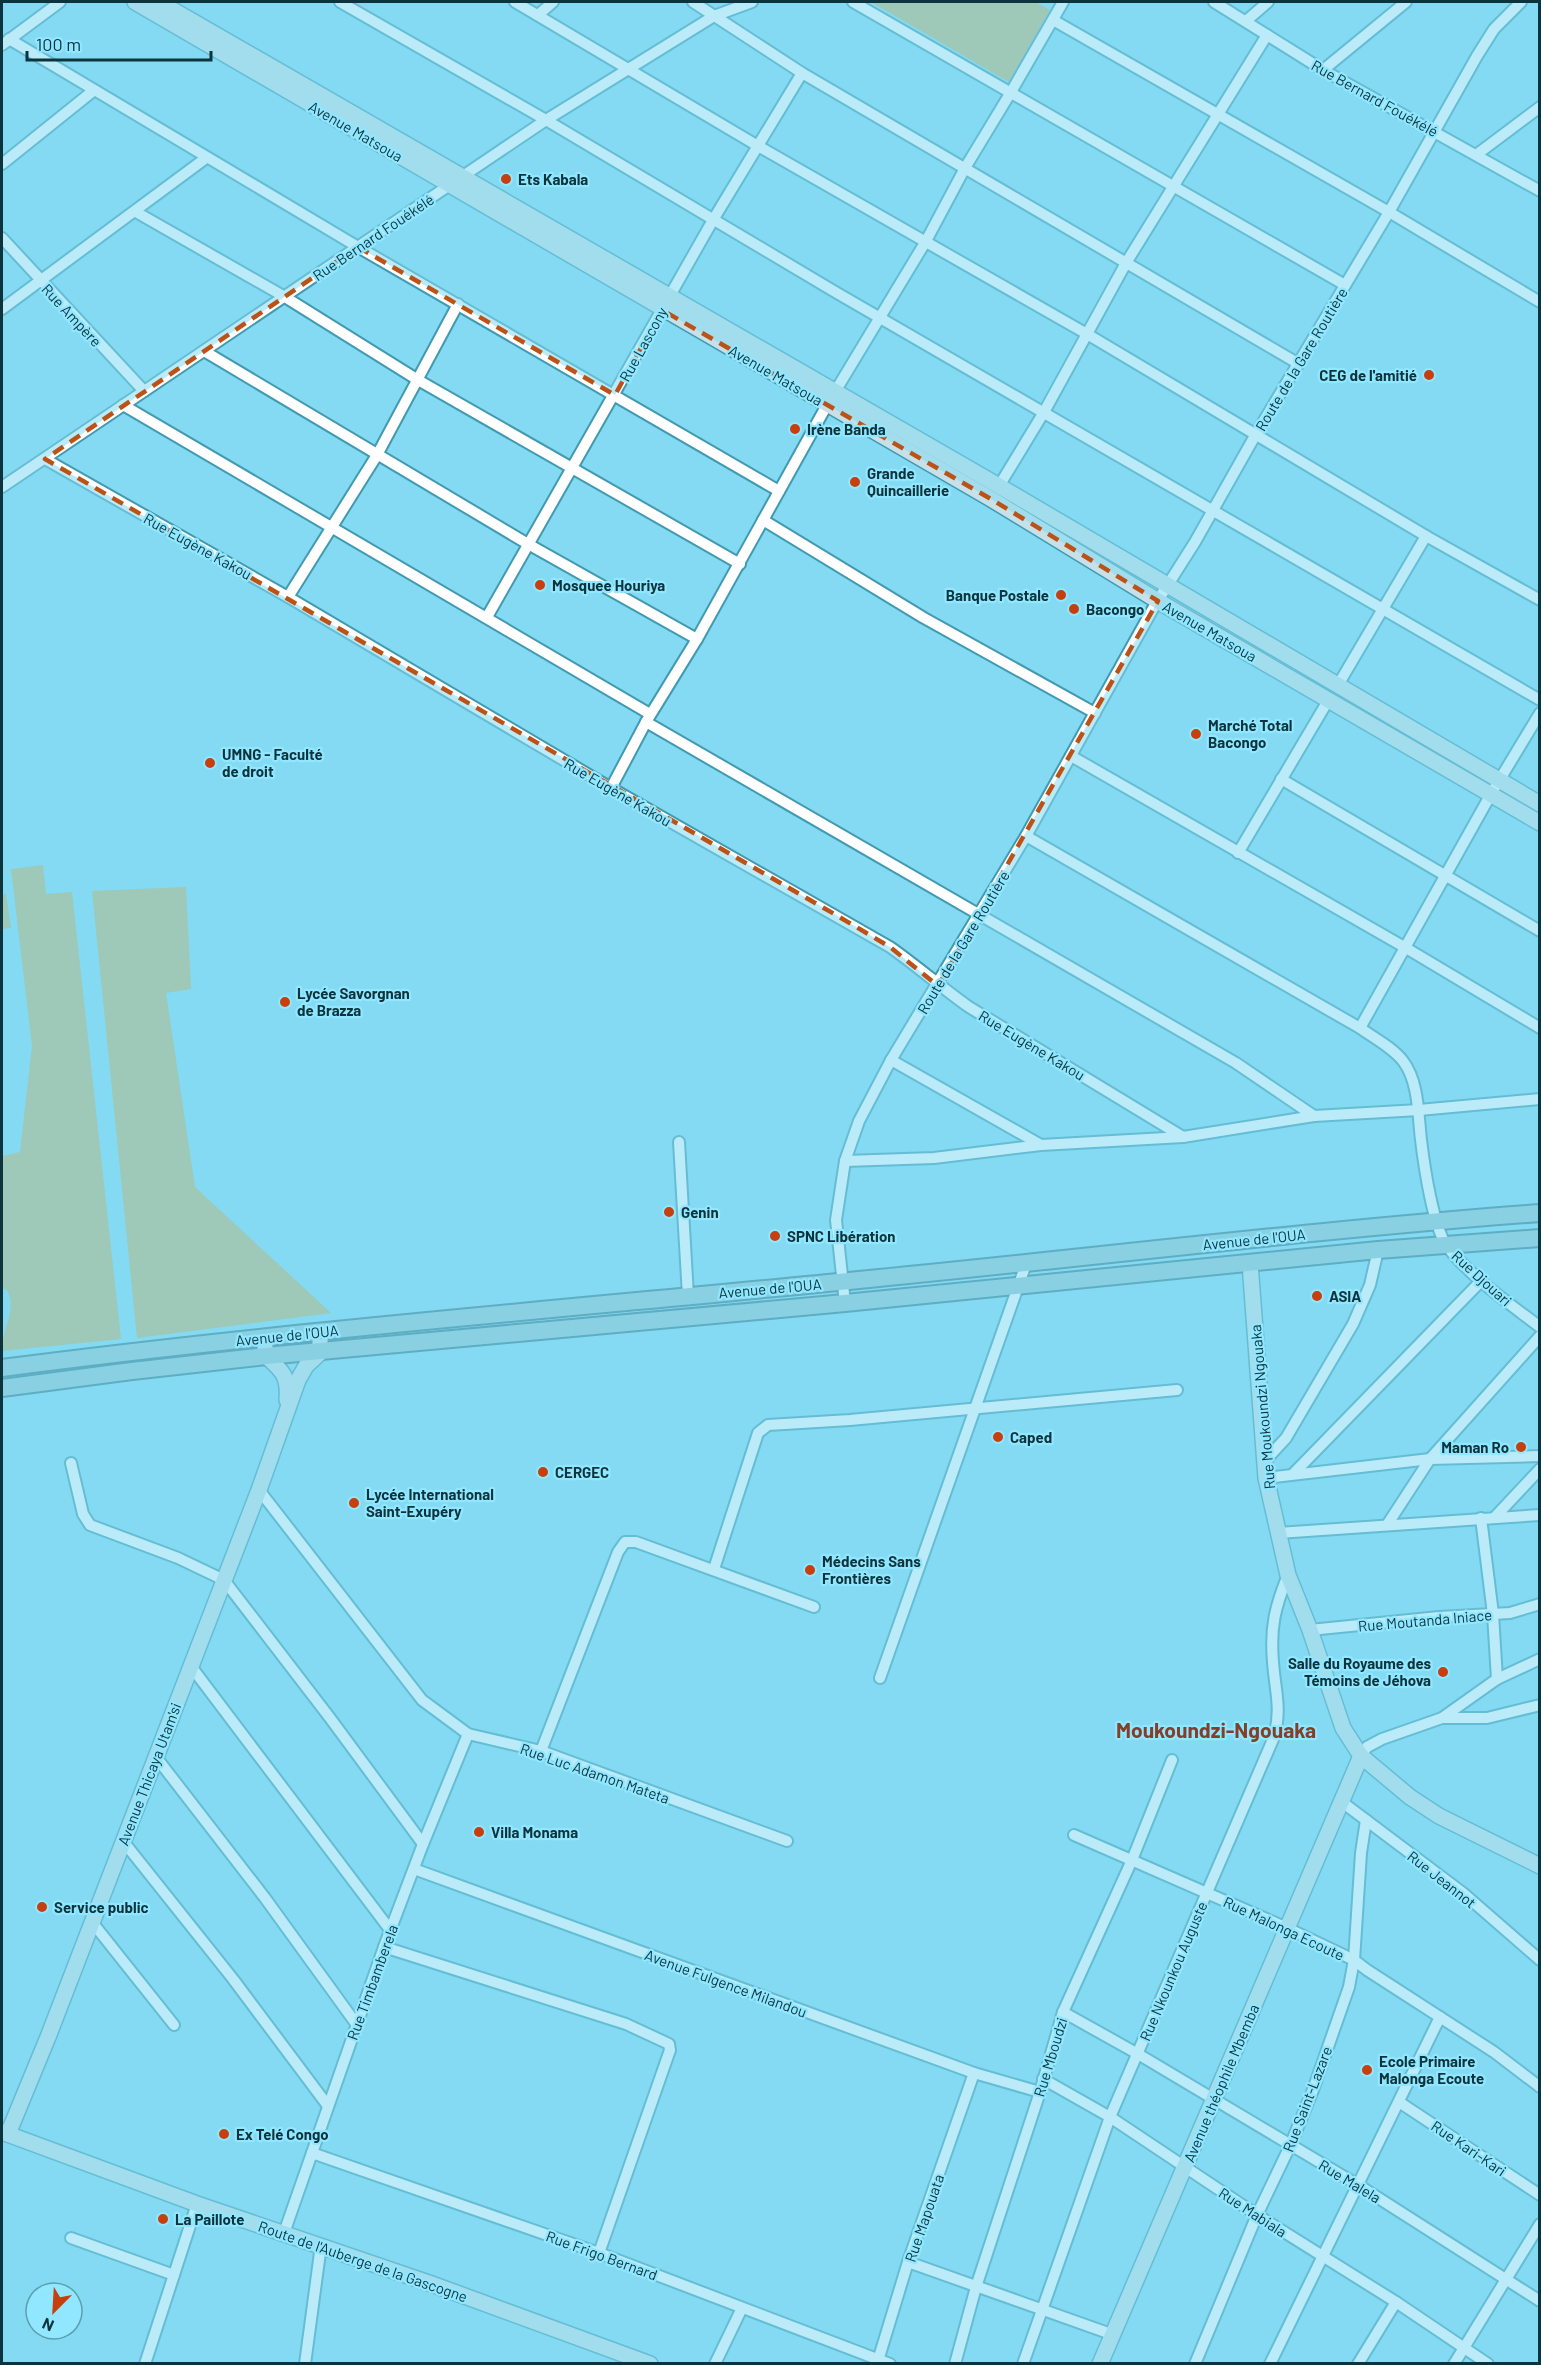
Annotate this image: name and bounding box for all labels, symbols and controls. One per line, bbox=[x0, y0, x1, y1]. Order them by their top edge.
scale bar bbox=[27, 24, 212, 62]
text: 100 m bbox=[36, 33, 81, 55]
street label: Rue Bernard Fouékélé bbox=[1308, 56, 1442, 140]
street label: Avenue Matsoua bbox=[306, 97, 406, 165]
place label: Ets Kabala bbox=[518, 170, 588, 188]
marker: Ets Kabala bbox=[499, 172, 513, 186]
street label: Rue Bernard Fouékélé bbox=[309, 190, 437, 284]
street label: Rue Ampère bbox=[38, 280, 106, 350]
street label: Route de la Gare Routière bbox=[1251, 284, 1351, 434]
street label: Rue Lascony bbox=[615, 304, 671, 384]
street label: Avenue Matsoua bbox=[726, 341, 826, 409]
place label: CEG de l'amitié bbox=[1319, 366, 1417, 384]
marker: CEG de l'amitié bbox=[1422, 368, 1436, 382]
place label: Irène Banda bbox=[807, 420, 886, 438]
marker: Irène Banda bbox=[788, 422, 802, 436]
place label: Grande Quincaillerie bbox=[867, 464, 949, 499]
marker: Grande Quincaillerie bbox=[848, 475, 862, 489]
street label: Rue Eugène Kakou bbox=[141, 509, 255, 583]
place label: Mosquee Houriya bbox=[552, 576, 665, 594]
marker: Mosquee Houriya bbox=[533, 578, 547, 592]
place label: Banque Postale bbox=[946, 586, 1049, 604]
marker: Banque Postale bbox=[1054, 588, 1068, 602]
street label: Avenue Matsoua bbox=[1160, 597, 1260, 665]
place label: Bacongo bbox=[1086, 600, 1144, 618]
marker: Bacongo bbox=[1067, 602, 1081, 616]
place label: Marché Total Bacongo bbox=[1208, 716, 1293, 751]
marker: Marché Total Bacongo bbox=[1189, 727, 1203, 741]
place label: UMNG - Faculté de droit bbox=[222, 745, 323, 780]
street label: Rue Eugène Kakou bbox=[561, 754, 675, 830]
marker: UMNG - Faculté de droit bbox=[203, 756, 217, 770]
street label: Route de la Gare Routière bbox=[913, 867, 1013, 1017]
place label: Lycée Savorgnan de Brazza bbox=[297, 984, 410, 1019]
marker: Lycée Savorgnan de Brazza bbox=[278, 995, 292, 1009]
street label: Rue Eugène Kakou bbox=[976, 1006, 1088, 1084]
place label: Genin bbox=[681, 1203, 719, 1221]
marker: Genin bbox=[662, 1205, 676, 1219]
street label: Avenue de l'OUA bbox=[1202, 1225, 1306, 1253]
place label: SPNC Libération bbox=[787, 1227, 895, 1245]
marker: SPNC Libération bbox=[768, 1229, 782, 1243]
street label: Rue Djouari bbox=[1448, 1246, 1516, 1310]
street label: Avenue de l'OUA bbox=[718, 1275, 822, 1301]
place label: ASIA bbox=[1329, 1287, 1361, 1305]
marker: ASIA bbox=[1310, 1289, 1324, 1303]
street label: Avenue de l'OUA bbox=[235, 1321, 339, 1349]
street label: Rue Moukoundzi Ngouaka bbox=[1246, 1324, 1278, 1490]
place label: Caped bbox=[1010, 1428, 1052, 1446]
marker: Caped bbox=[991, 1430, 1005, 1444]
place label: Maman Ro bbox=[1441, 1438, 1509, 1456]
marker: Maman Ro bbox=[1514, 1440, 1528, 1454]
place label: CERGEC bbox=[555, 1463, 609, 1481]
marker: CERGEC bbox=[536, 1465, 550, 1479]
place label: Lycée International Saint-Exupéry bbox=[366, 1485, 494, 1520]
marker: Lycée International Saint-Exupéry bbox=[347, 1496, 361, 1510]
place label: Médecins Sans Frontières bbox=[822, 1552, 921, 1587]
marker: Médecins Sans Frontières bbox=[803, 1563, 817, 1577]
street label: Rue Moutanda Iniace bbox=[1357, 1605, 1493, 1635]
place label: Salle du Royaume des Témoins de Jéhova bbox=[1288, 1654, 1431, 1689]
marker: Salle du Royaume des Témoins de Jéhova bbox=[1436, 1665, 1450, 1679]
street label: Avenue Thicaya Utam'si bbox=[113, 1700, 185, 1848]
district label: Moukoundzi-Ngouaka bbox=[1116, 1717, 1316, 1742]
street label: Rue Luc Adamon Mateta bbox=[518, 1739, 672, 1807]
place label: Villa Monama bbox=[491, 1823, 578, 1841]
marker: Villa Monama bbox=[472, 1825, 486, 1839]
street label: Rue Jeannot bbox=[1404, 1847, 1480, 1911]
street label: Rue Malonga Ecoute bbox=[1221, 1892, 1347, 1964]
place label: Service public bbox=[54, 1898, 149, 1916]
street label: Rue Nkounkou Auguste bbox=[1135, 1898, 1211, 2044]
marker: Service public bbox=[35, 1900, 49, 1914]
street label: Rue Timbamberela bbox=[343, 1922, 401, 2042]
street label: Avenue Fulgence Milandou bbox=[642, 1945, 810, 2021]
street label: Avenue théophile Mbemba bbox=[1180, 2001, 1262, 2165]
street label: Rue Mboudzi bbox=[1029, 2015, 1071, 2099]
street label: Rue Saint-Lazare bbox=[1279, 2044, 1335, 2154]
place label: Ecole Primaire Malonga Ecoute bbox=[1379, 2052, 1484, 2087]
marker: Ecole Primaire Malonga Ecoute bbox=[1360, 2063, 1374, 2077]
street label: Rue Kari-Kari bbox=[1428, 2116, 1510, 2180]
place label: Ex Telé Congo bbox=[236, 2125, 329, 2143]
marker: Ex Telé Congo bbox=[217, 2127, 231, 2141]
street label: Rue Malela bbox=[1316, 2155, 1384, 2207]
street label: Rue Mapouata bbox=[901, 2172, 947, 2264]
street label: Rue Mabiala bbox=[1216, 2183, 1290, 2241]
place label: La Paillote bbox=[175, 2210, 244, 2228]
marker: La Paillote bbox=[156, 2212, 170, 2226]
street label: Route de l'Auberge de la Gascogne bbox=[256, 2217, 470, 2305]
street label: Rue Frigo Bernard bbox=[544, 2226, 660, 2284]
north arrow bbox=[24, 2281, 84, 2341]
text: N bbox=[39, 2314, 56, 2336]

